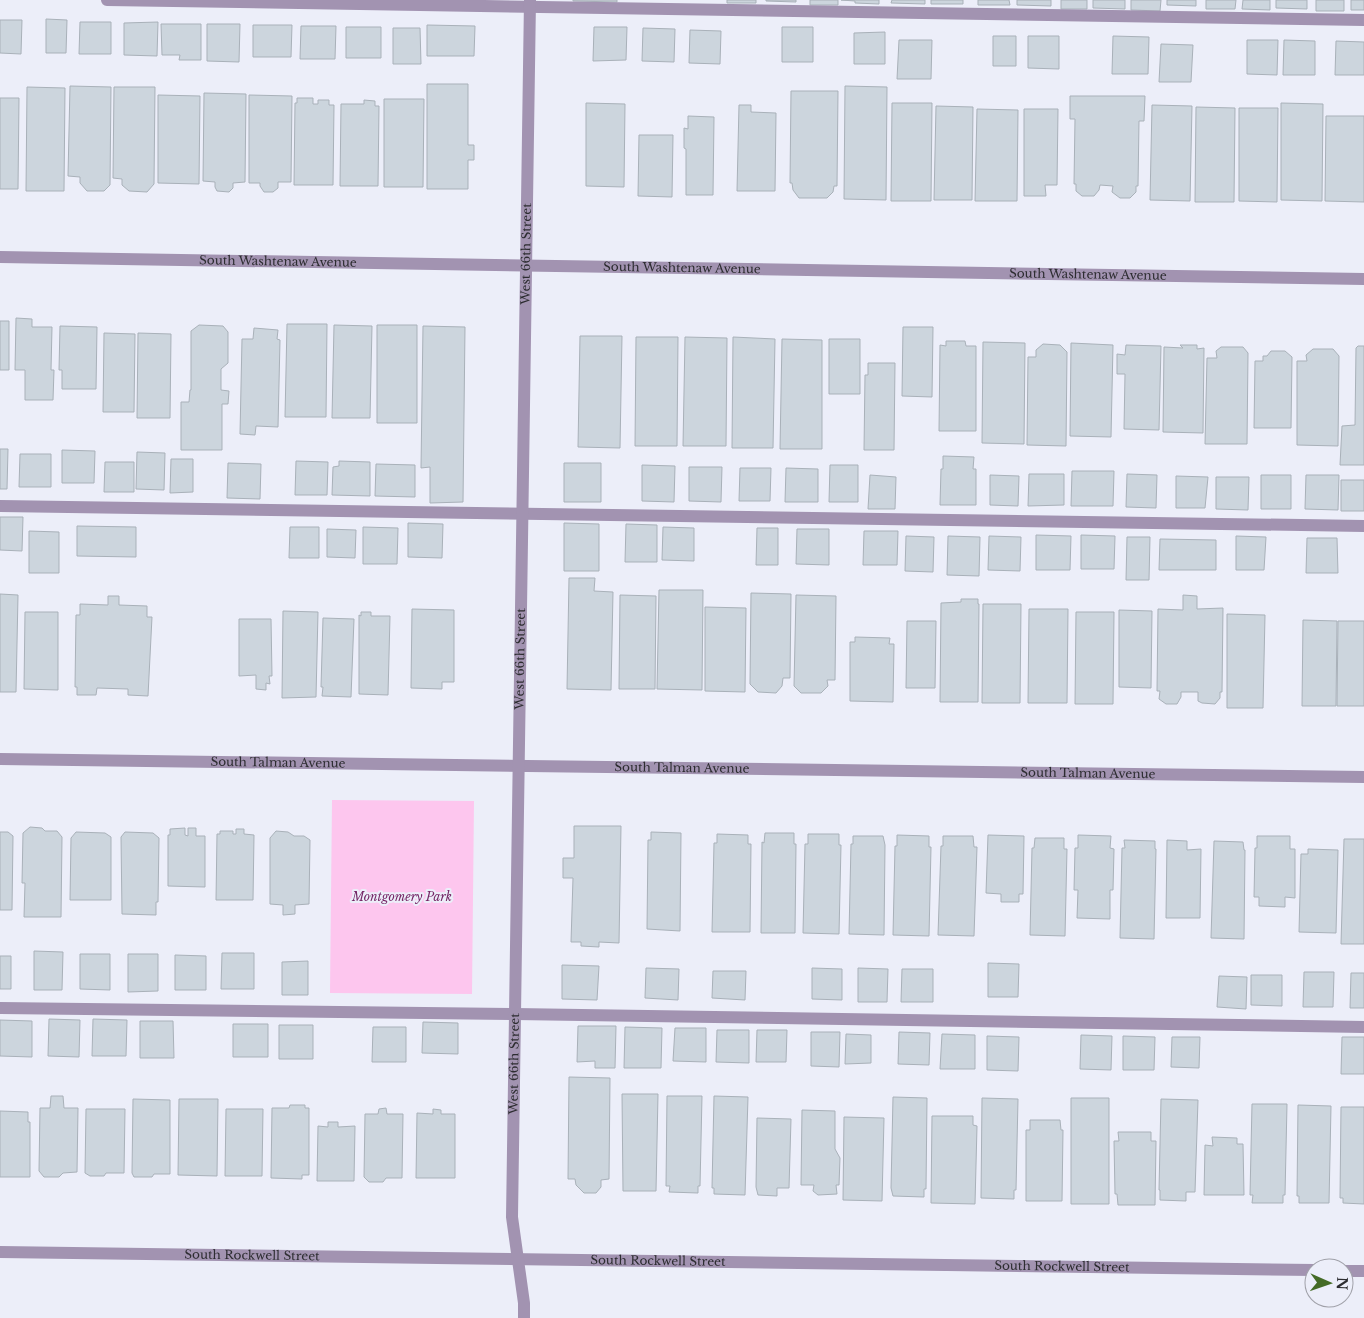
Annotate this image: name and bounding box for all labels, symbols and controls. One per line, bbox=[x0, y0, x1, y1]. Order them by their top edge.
street label: West 66th Street bbox=[517, 203, 534, 306]
street label: South Washtenaw Avenue bbox=[199, 252, 357, 270]
street label: South Washtenaw Avenue bbox=[603, 259, 761, 276]
street label: South Washtenaw Avenue bbox=[1009, 265, 1167, 283]
street label: West 66th Street bbox=[511, 608, 528, 711]
street label: South Talman Avenue bbox=[210, 754, 346, 771]
street label: South Talman Avenue bbox=[614, 759, 750, 776]
street label: South Talman Avenue bbox=[1020, 764, 1156, 781]
park label: Montgomery Park bbox=[351, 889, 452, 904]
street label: West 66th Street bbox=[506, 1013, 522, 1116]
street label: South Rockwell Street bbox=[184, 1247, 320, 1263]
street label: South Rockwell Street bbox=[590, 1252, 726, 1269]
street label: South Rockwell Street bbox=[994, 1258, 1130, 1274]
north arrow bbox=[1304, 1258, 1354, 1308]
text: N bbox=[1333, 1277, 1351, 1290]

